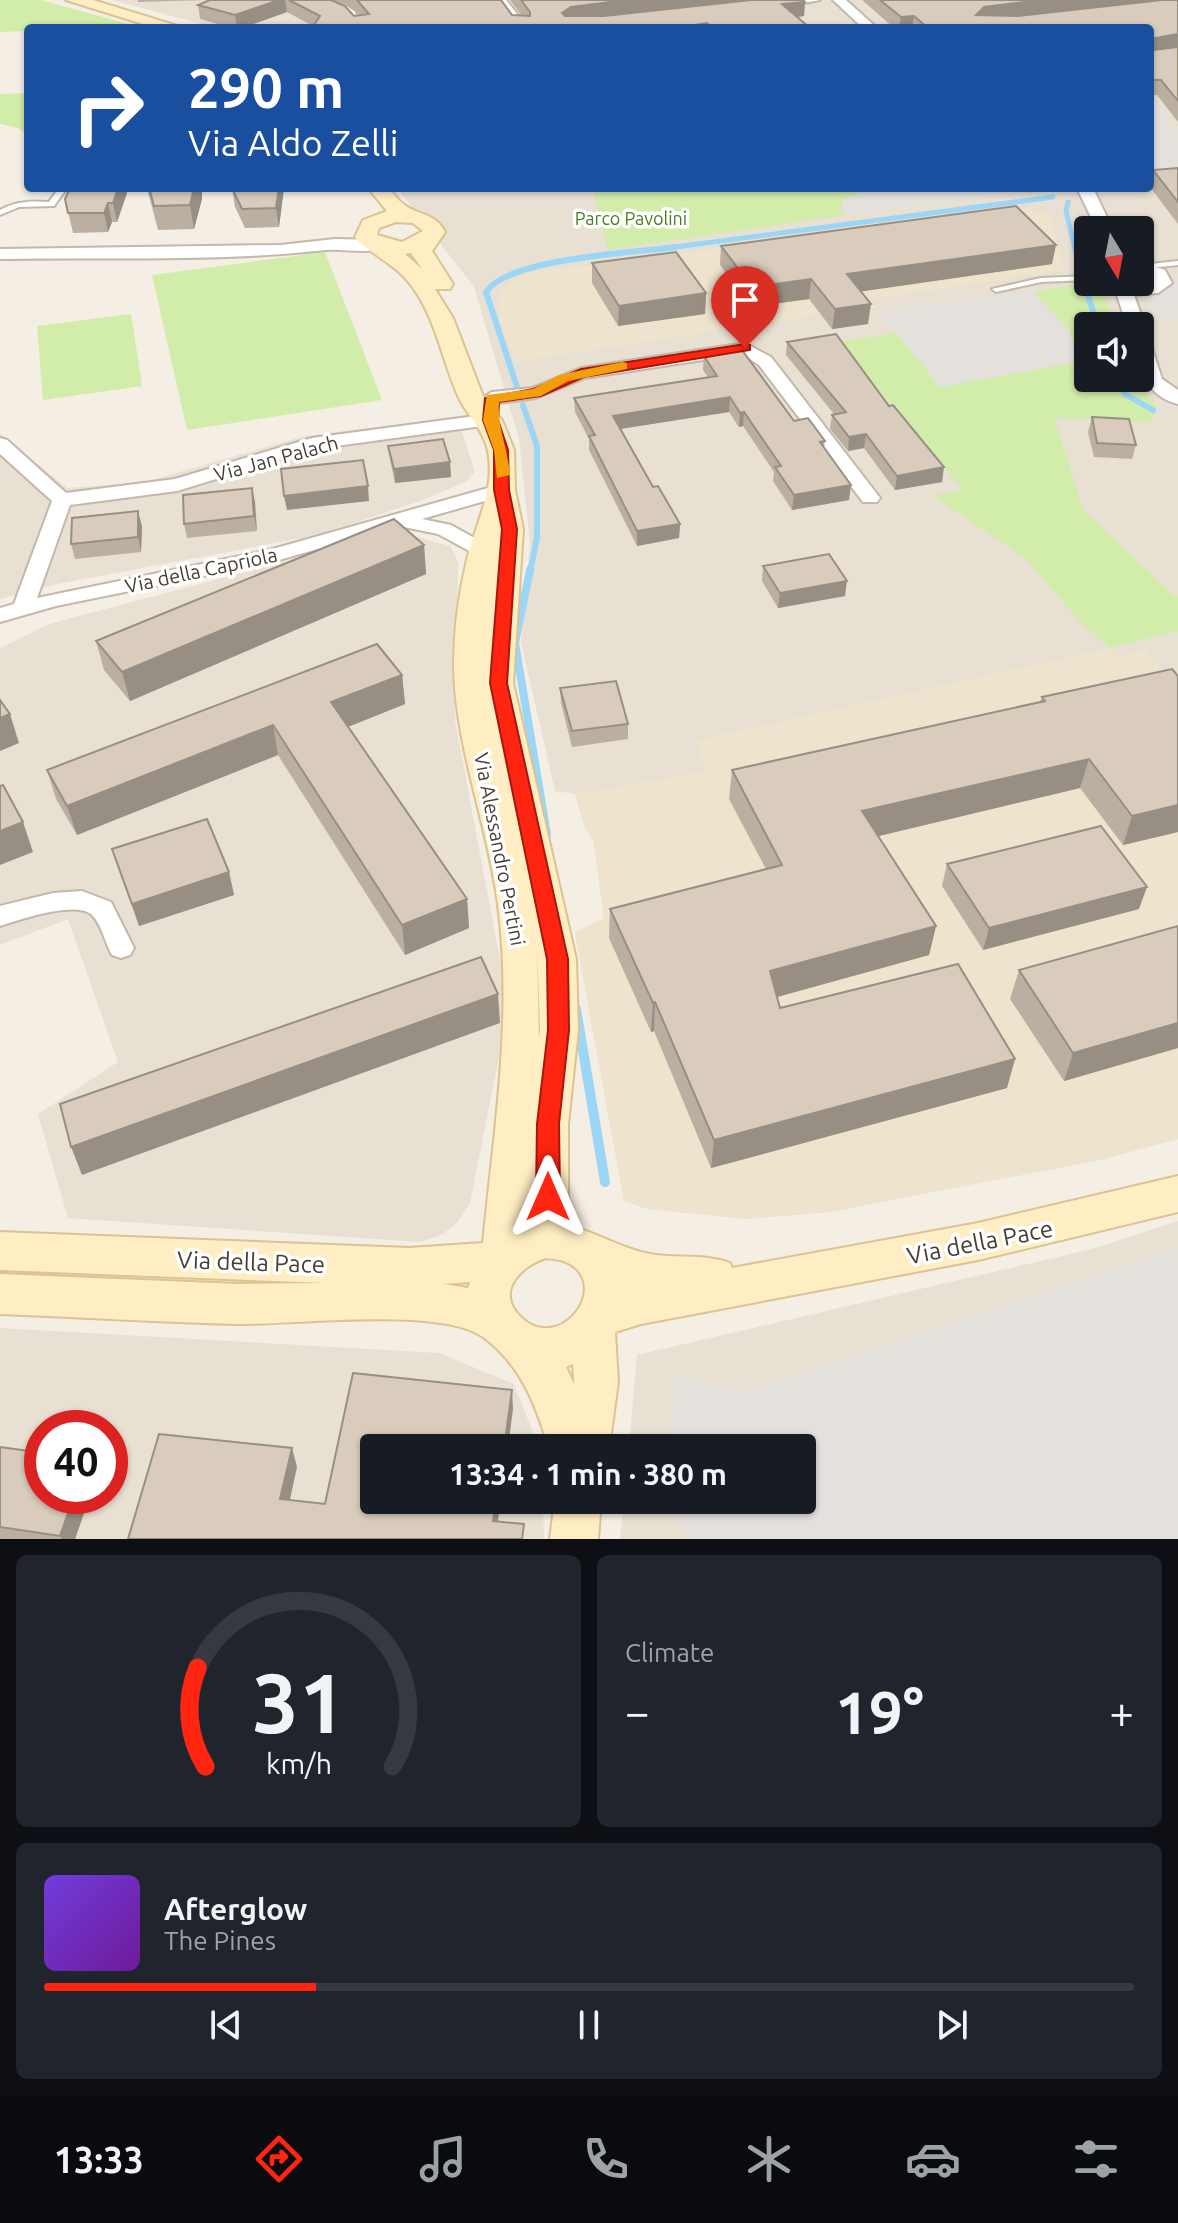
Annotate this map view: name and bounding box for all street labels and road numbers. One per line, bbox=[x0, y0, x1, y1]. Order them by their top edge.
street label: Via Jan Palach bbox=[211, 430, 341, 486]
street label: Via della Capriola bbox=[123, 543, 279, 597]
street label: Via Alessandro Pertini bbox=[470, 751, 530, 947]
street label: Via della Pace bbox=[905, 1215, 1055, 1269]
street label: Via della Pace bbox=[176, 1246, 326, 1278]

